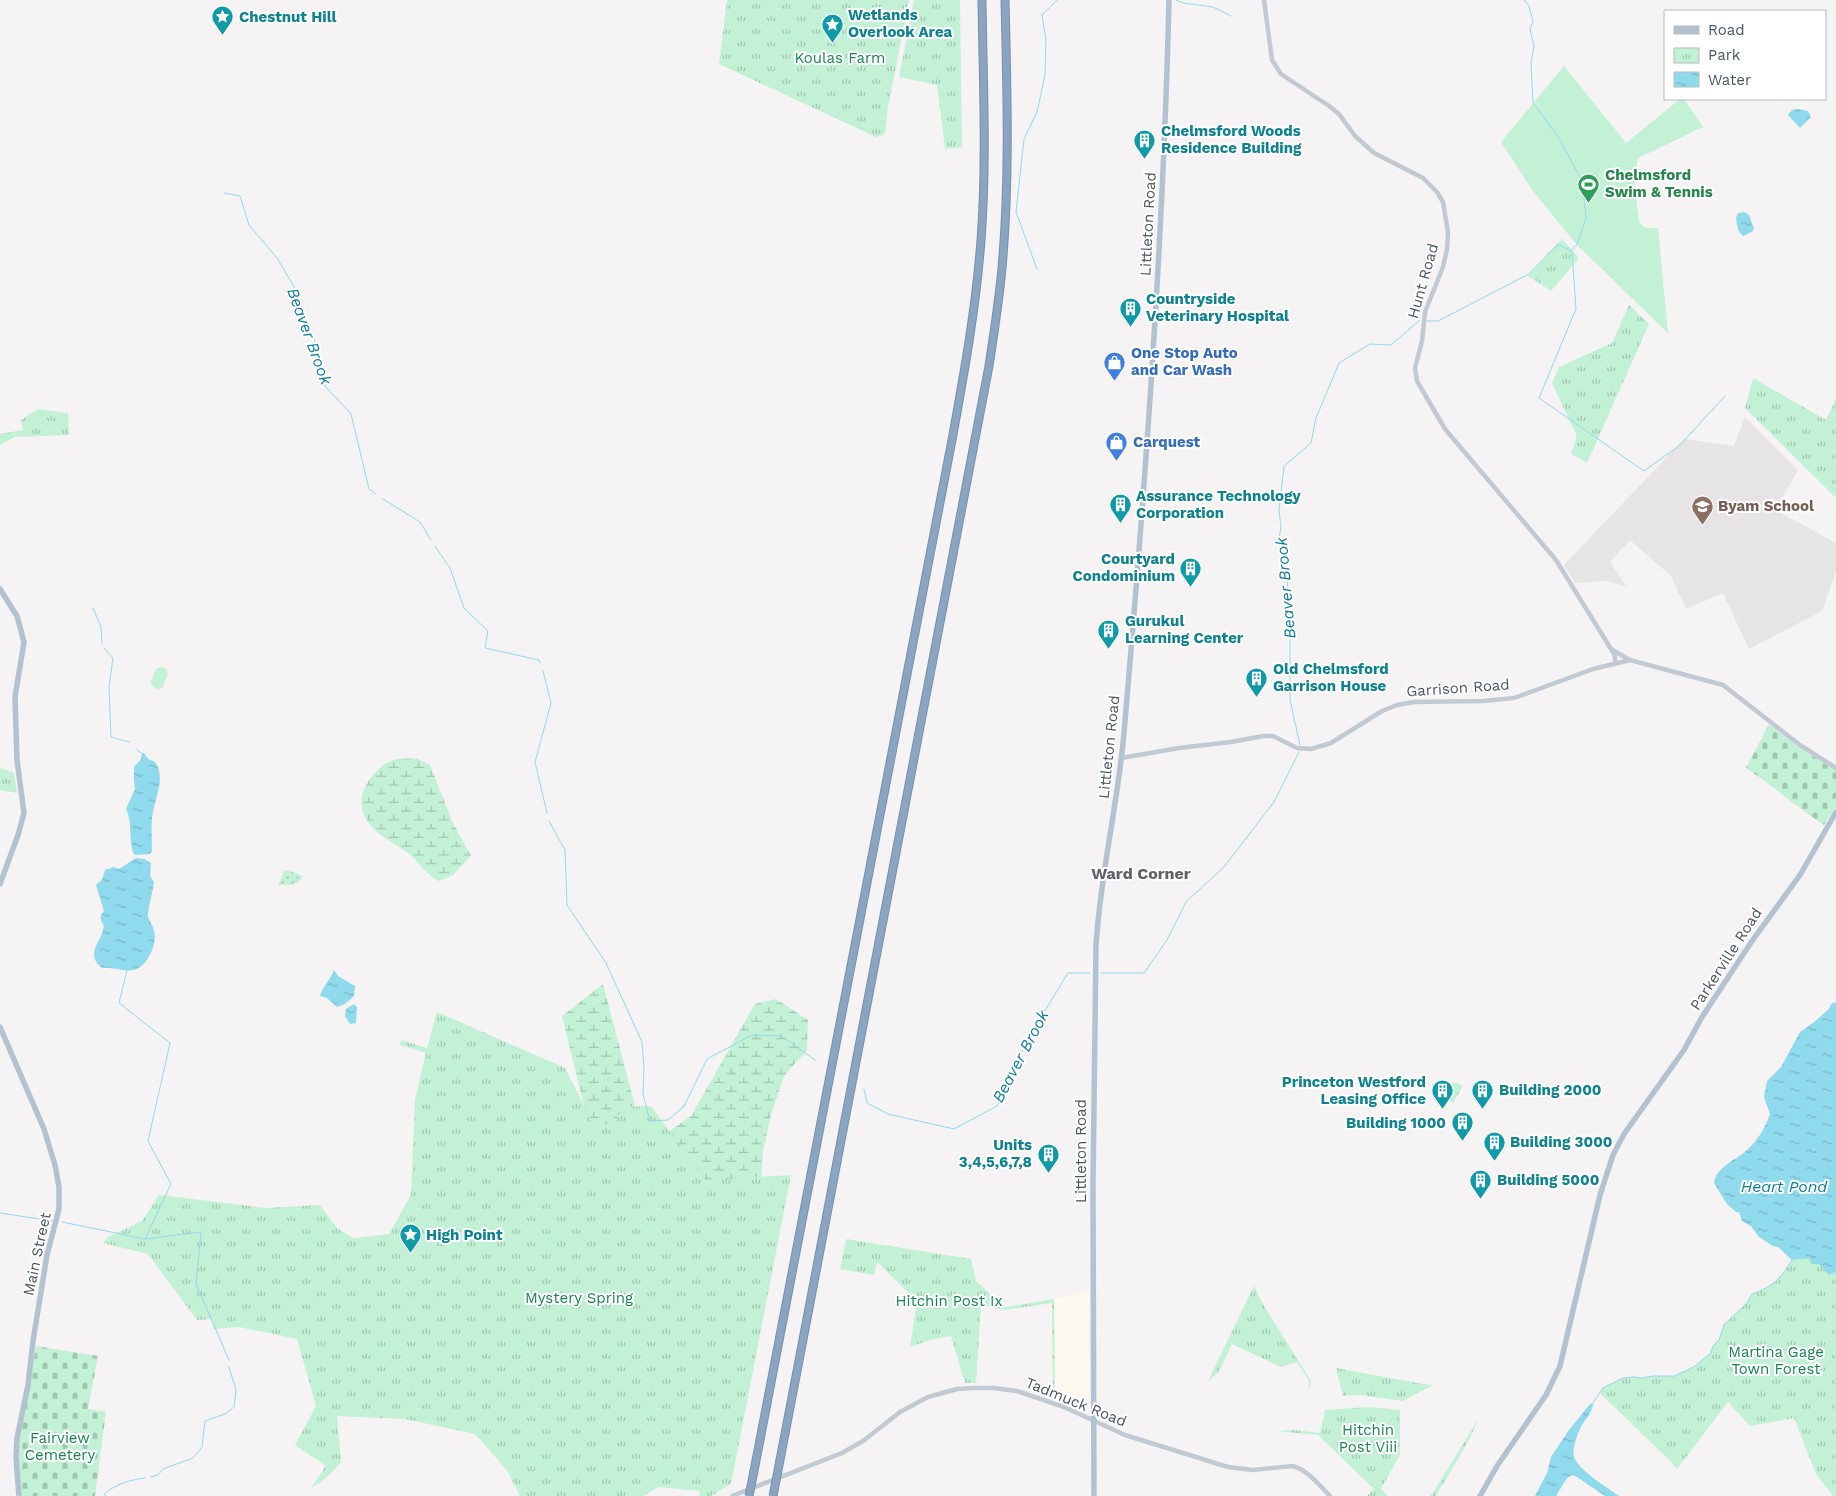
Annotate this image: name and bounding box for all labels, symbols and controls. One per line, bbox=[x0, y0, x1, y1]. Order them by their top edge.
place icon: Chestnut Hill bbox=[211, 5, 235, 36]
place label: Wetlands Overlook Area bbox=[848, 6, 953, 41]
place label: Chestnut Hill bbox=[239, 8, 337, 26]
legend bbox=[1664, 10, 1826, 100]
place icon: Wetlands Overlook Area bbox=[820, 12, 844, 43]
text: Road bbox=[1708, 21, 1745, 39]
text: Park bbox=[1708, 46, 1741, 64]
park label: Koulas Farm bbox=[795, 49, 885, 67]
text: Water bbox=[1708, 71, 1751, 89]
place label: Chelmsford Woods Residence Building bbox=[1161, 122, 1302, 157]
building icon: Chelmsford Woods Residence Building bbox=[1133, 128, 1157, 159]
place label: Chelmsford Swim & Tennis bbox=[1605, 166, 1713, 201]
street label: Littleton Road bbox=[1136, 172, 1160, 276]
sports icon: Chelmsford Swim & Tennis bbox=[1577, 172, 1601, 203]
street label: Hunt Road bbox=[1404, 241, 1442, 321]
water label: Beaver Brook bbox=[283, 285, 336, 388]
place label: Countryside Veterinary Hospital bbox=[1146, 290, 1289, 325]
building icon: Countryside Veterinary Hospital bbox=[1118, 296, 1142, 327]
place label: One Stop Auto and Car Wash bbox=[1131, 344, 1238, 379]
shop icon: One Stop Auto and Car Wash bbox=[1103, 350, 1127, 381]
shop icon: Carquest bbox=[1105, 430, 1129, 461]
place label: Carquest bbox=[1133, 433, 1201, 451]
place label: Assurance Technology Corporation bbox=[1136, 487, 1301, 522]
building icon: Assurance Technology Corporation bbox=[1108, 493, 1132, 524]
school or university icon: Byam School bbox=[1690, 494, 1714, 525]
place label: Byam School bbox=[1718, 497, 1814, 515]
water label: Beaver Brook bbox=[1271, 535, 1299, 640]
place label: Courtyard Condominium bbox=[1073, 550, 1175, 585]
building icon: Courtyard Condominium bbox=[1179, 556, 1203, 587]
place label: Gurukul Learning Center bbox=[1125, 612, 1244, 647]
building icon: Gurukul Learning Center bbox=[1097, 618, 1121, 649]
place label: Old Chelmsford Garrison House bbox=[1273, 660, 1389, 695]
building icon: Old Chelmsford Garrison House bbox=[1245, 666, 1269, 697]
street label: Garrison Road bbox=[1406, 675, 1510, 701]
street label: Littleton Road bbox=[1095, 694, 1123, 800]
district label: Ward Corner bbox=[1091, 864, 1191, 883]
street label: Parkerville Road bbox=[1686, 905, 1766, 1013]
water label: Beaver Brook bbox=[988, 1006, 1053, 1106]
place label: Princeton Westford Leasing Office bbox=[1282, 1073, 1426, 1108]
building icon: Building 2000 bbox=[1471, 1078, 1495, 1109]
building icon: Princeton Westford Leasing Office bbox=[1430, 1079, 1454, 1110]
place label: Building 2000 bbox=[1499, 1081, 1602, 1099]
street label: Littleton Road bbox=[1072, 1099, 1090, 1203]
building icon: Building 1000 bbox=[1450, 1111, 1474, 1142]
place label: Building 1000 bbox=[1346, 1114, 1446, 1132]
building icon: Building 3000 bbox=[1482, 1130, 1506, 1161]
place label: Building 3000 bbox=[1510, 1133, 1612, 1151]
place label: Units 3,4,5,6,7,8 bbox=[959, 1136, 1032, 1171]
building icon: Units 3,4,5,6,7,8 bbox=[1036, 1142, 1060, 1173]
building icon: Building 5000 bbox=[1469, 1168, 1493, 1199]
place label: Building 5000 bbox=[1497, 1171, 1599, 1189]
water label: Heart Pond bbox=[1741, 1177, 1828, 1196]
street label: Main Street bbox=[19, 1210, 55, 1297]
place icon: High Point bbox=[398, 1223, 422, 1254]
place label: High Point bbox=[426, 1226, 503, 1244]
park label: Mystery Spring bbox=[525, 1289, 633, 1307]
park label: Hitchin Post Ix bbox=[895, 1292, 1003, 1310]
park label: Martina Gage Town Forest bbox=[1728, 1343, 1824, 1378]
street label: Tadmuck Road bbox=[1023, 1374, 1129, 1430]
park label: Hitchin Post Viii bbox=[1339, 1421, 1397, 1456]
park label: Fairview Cemetery bbox=[25, 1429, 95, 1464]

